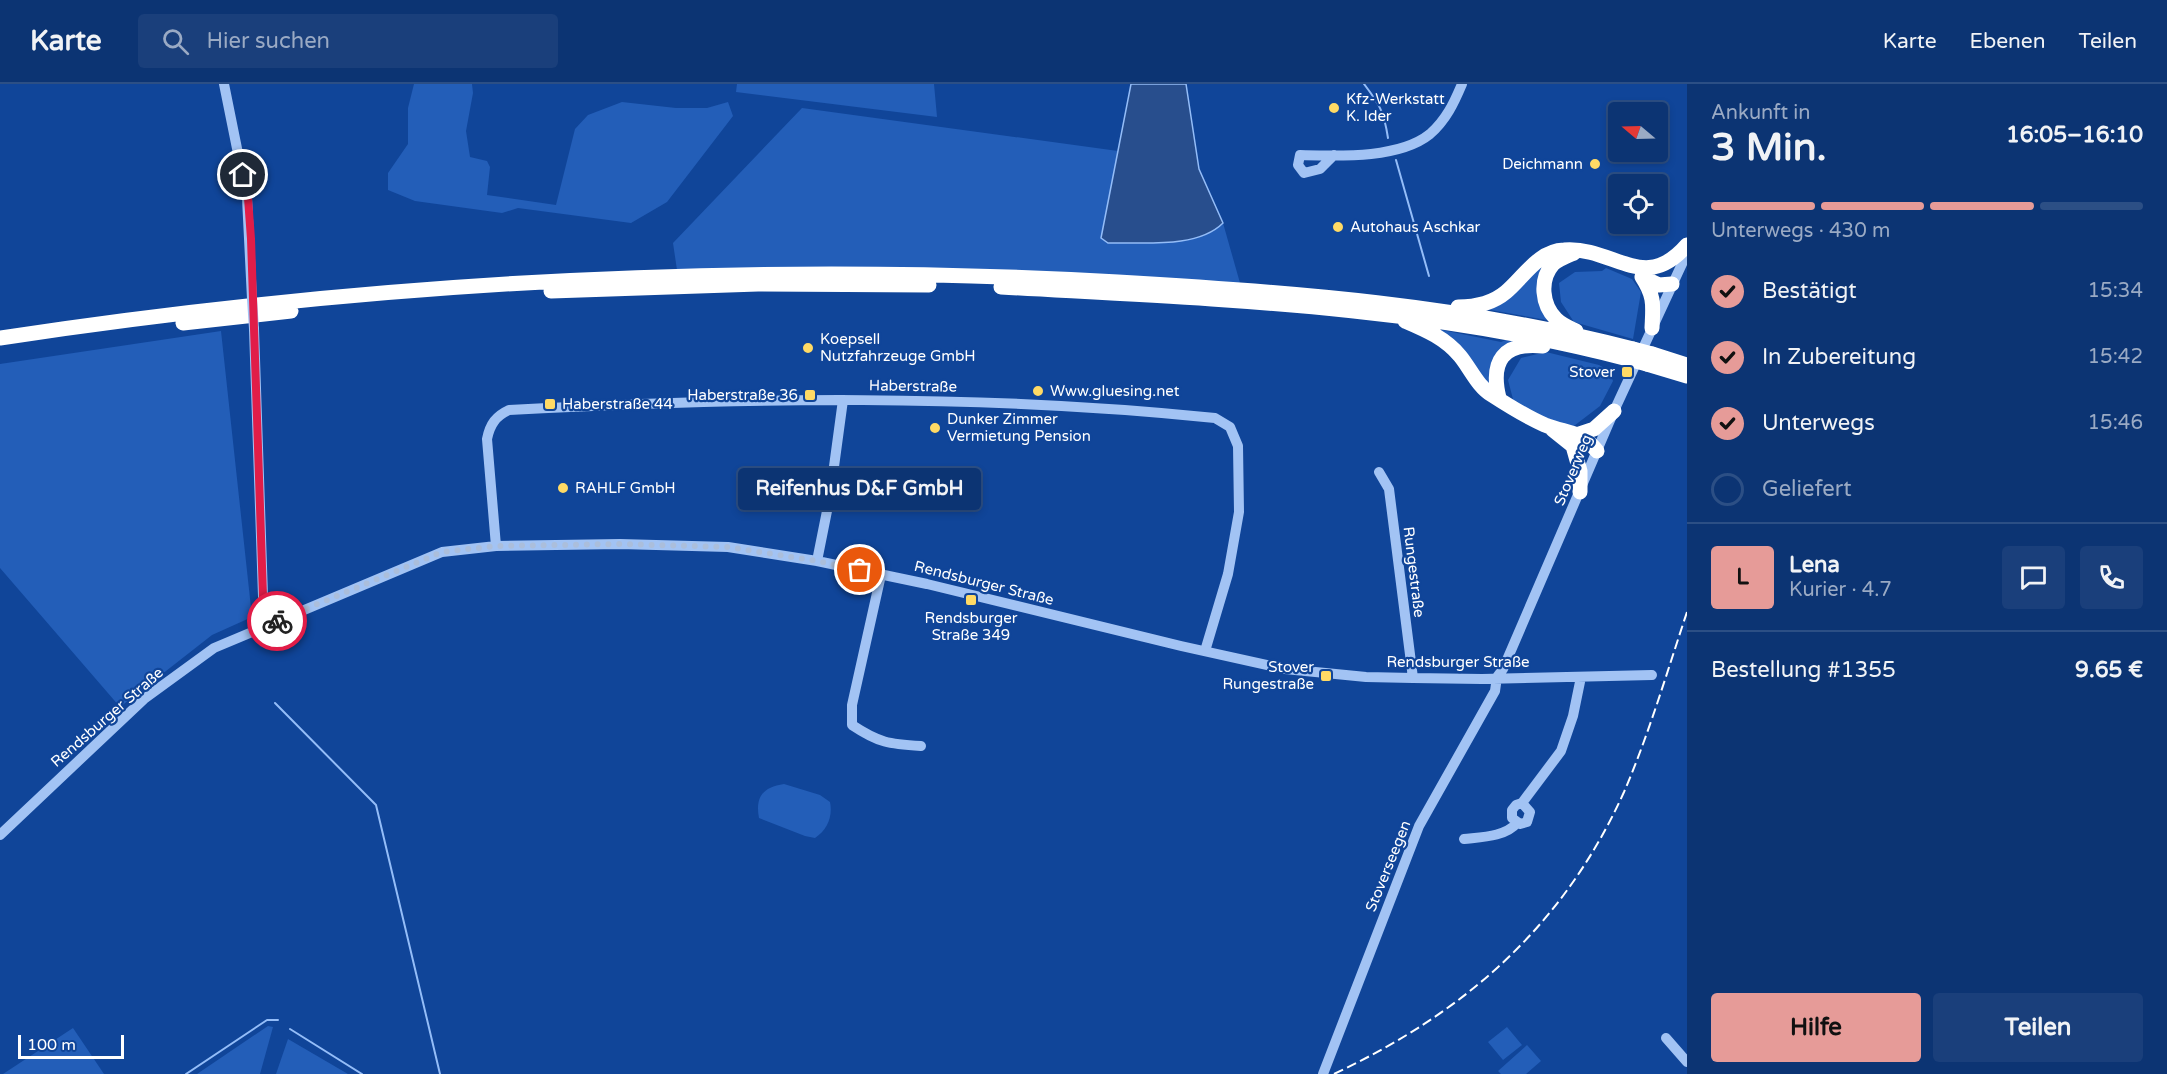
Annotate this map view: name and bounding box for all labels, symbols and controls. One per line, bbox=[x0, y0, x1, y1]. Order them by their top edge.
search box bbox=[138, 14, 558, 68]
text: Karte bbox=[30, 24, 102, 58]
icon: search bbox=[159, 25, 192, 58]
text: Hier suchen bbox=[207, 28, 330, 54]
text: Karte bbox=[1883, 29, 1937, 54]
text: Ebenen bbox=[1970, 29, 2046, 54]
text: Teilen bbox=[2079, 29, 2137, 54]
place label: Kfz-Werkstatt K. Ider bbox=[1346, 90, 1445, 125]
marker: Kfz-Werkstatt K. Ider bbox=[1327, 101, 1341, 115]
text: Ankunft in bbox=[1711, 101, 1810, 125]
north arrow bbox=[1608, 102, 1668, 162]
map controls bbox=[1608, 102, 1668, 234]
text: 16:05–16:10 bbox=[2006, 122, 2143, 148]
text: 3 Min. bbox=[1711, 124, 1827, 171]
pin bbox=[217, 149, 268, 200]
place label: Deichmann bbox=[1502, 155, 1583, 173]
marker: Deichmann bbox=[1588, 157, 1602, 171]
icon: home bbox=[226, 158, 259, 191]
button: locate bbox=[1608, 174, 1668, 234]
place label: Autohaus Aschkar bbox=[1350, 218, 1481, 236]
text: Unterwegs · 430 m bbox=[1711, 219, 1890, 243]
marker: Autohaus Aschkar bbox=[1331, 220, 1345, 234]
icon: check bbox=[1711, 275, 1744, 308]
text: Bestätigt bbox=[1762, 278, 1857, 304]
text: 15:34 bbox=[2088, 279, 2143, 303]
place label: Koepsell Nutzfahrzeuge GmbH bbox=[820, 330, 976, 365]
marker: Koepsell Nutzfahrzeuge GmbH bbox=[801, 341, 815, 355]
icon: check bbox=[1711, 341, 1744, 374]
text: In Zubereitung bbox=[1762, 344, 1916, 370]
text: 15:42 bbox=[2088, 345, 2143, 369]
place label: Stover bbox=[1569, 363, 1615, 381]
marker: Stover bbox=[1620, 365, 1634, 379]
street label: Haberstraße bbox=[869, 376, 957, 396]
place label: Www.gluesing.net bbox=[1050, 382, 1180, 400]
marker: Www.gluesing.net bbox=[1031, 384, 1045, 398]
place label: Haberstraße 36 bbox=[687, 386, 798, 404]
marker: Haberstraße 36 bbox=[803, 388, 817, 402]
place label: Haberstraße 44 bbox=[562, 395, 673, 413]
marker: Haberstraße 44 bbox=[543, 397, 557, 411]
icon: check bbox=[1711, 407, 1744, 440]
place label: Dunker Zimmer Vermietung Pension bbox=[947, 410, 1091, 445]
text: Unterwegs bbox=[1762, 410, 1875, 436]
text: 15:46 bbox=[2088, 411, 2143, 435]
marker: Dunker Zimmer Vermietung Pension bbox=[928, 421, 942, 435]
street label: Stoverweg bbox=[1550, 432, 1596, 508]
callout: Reifenhus D&F GmbH bbox=[738, 468, 982, 510]
text: Geliefert bbox=[1762, 476, 1852, 502]
text: Reifenhus D&F GmbH bbox=[755, 477, 964, 501]
place label: RAHLF GmbH bbox=[575, 479, 676, 497]
marker: RAHLF GmbH bbox=[556, 481, 570, 495]
street label: Rungestraße bbox=[1399, 525, 1429, 619]
pin bbox=[834, 544, 885, 595]
button: chat bbox=[2002, 546, 2065, 609]
button: phone bbox=[2080, 546, 2143, 609]
text: Lena bbox=[1789, 552, 1840, 578]
icon: bag bbox=[843, 553, 876, 586]
street label: Rendsburger Straße bbox=[912, 557, 1056, 609]
text: L bbox=[1736, 564, 1749, 590]
text: Kurier · 4.7 bbox=[1789, 578, 1892, 602]
courier bbox=[247, 591, 307, 651]
marker: Rendsburger Straße 349 bbox=[964, 593, 978, 607]
icon: bike bbox=[261, 605, 294, 638]
place label: Rendsburger Straße 349 bbox=[925, 609, 1018, 644]
street label: Rendsburger Straße bbox=[1386, 653, 1530, 671]
text: Bestellung #1355 bbox=[1711, 657, 1896, 683]
text: 9.65 € bbox=[2075, 657, 2143, 683]
place label: Stover Rungestraße bbox=[1222, 658, 1314, 693]
street label: Rendsburger Straße bbox=[47, 663, 167, 771]
marker: Stover Rungestraße bbox=[1319, 669, 1333, 683]
street label: Stoverseegen bbox=[1362, 818, 1414, 914]
button: Hilfe bbox=[1711, 993, 1921, 1062]
button: Teilen bbox=[1933, 993, 2143, 1062]
scale bar bbox=[18, 1032, 124, 1060]
text: 100 m bbox=[27, 1035, 76, 1055]

